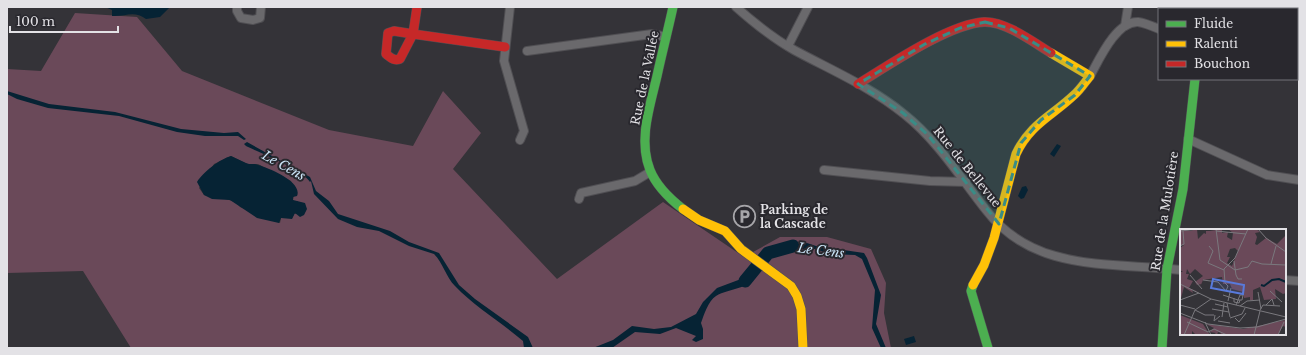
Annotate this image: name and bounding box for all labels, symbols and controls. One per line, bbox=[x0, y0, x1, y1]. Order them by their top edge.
scale bar bbox=[10, 8, 118, 34]
legend bbox=[1158, 8, 1298, 80]
text: 100 m bbox=[16, 14, 55, 29]
text: Fluide bbox=[1194, 16, 1233, 31]
street label: Rue de la Vallée bbox=[627, 29, 662, 126]
text: Ralenti bbox=[1194, 36, 1238, 51]
text: Bouchon bbox=[1194, 56, 1250, 71]
street label: Rue de Bellevue bbox=[930, 123, 1004, 210]
water label: Le Cens bbox=[258, 146, 309, 184]
street label: Rue de la Mulotière bbox=[1148, 150, 1181, 272]
place label: Parking de la Cascade bbox=[760, 202, 828, 231]
parking icon: Parking de la Cascade bbox=[732, 204, 758, 230]
inset map bbox=[1180, 229, 1286, 335]
water label: Le Cens bbox=[796, 239, 845, 262]

